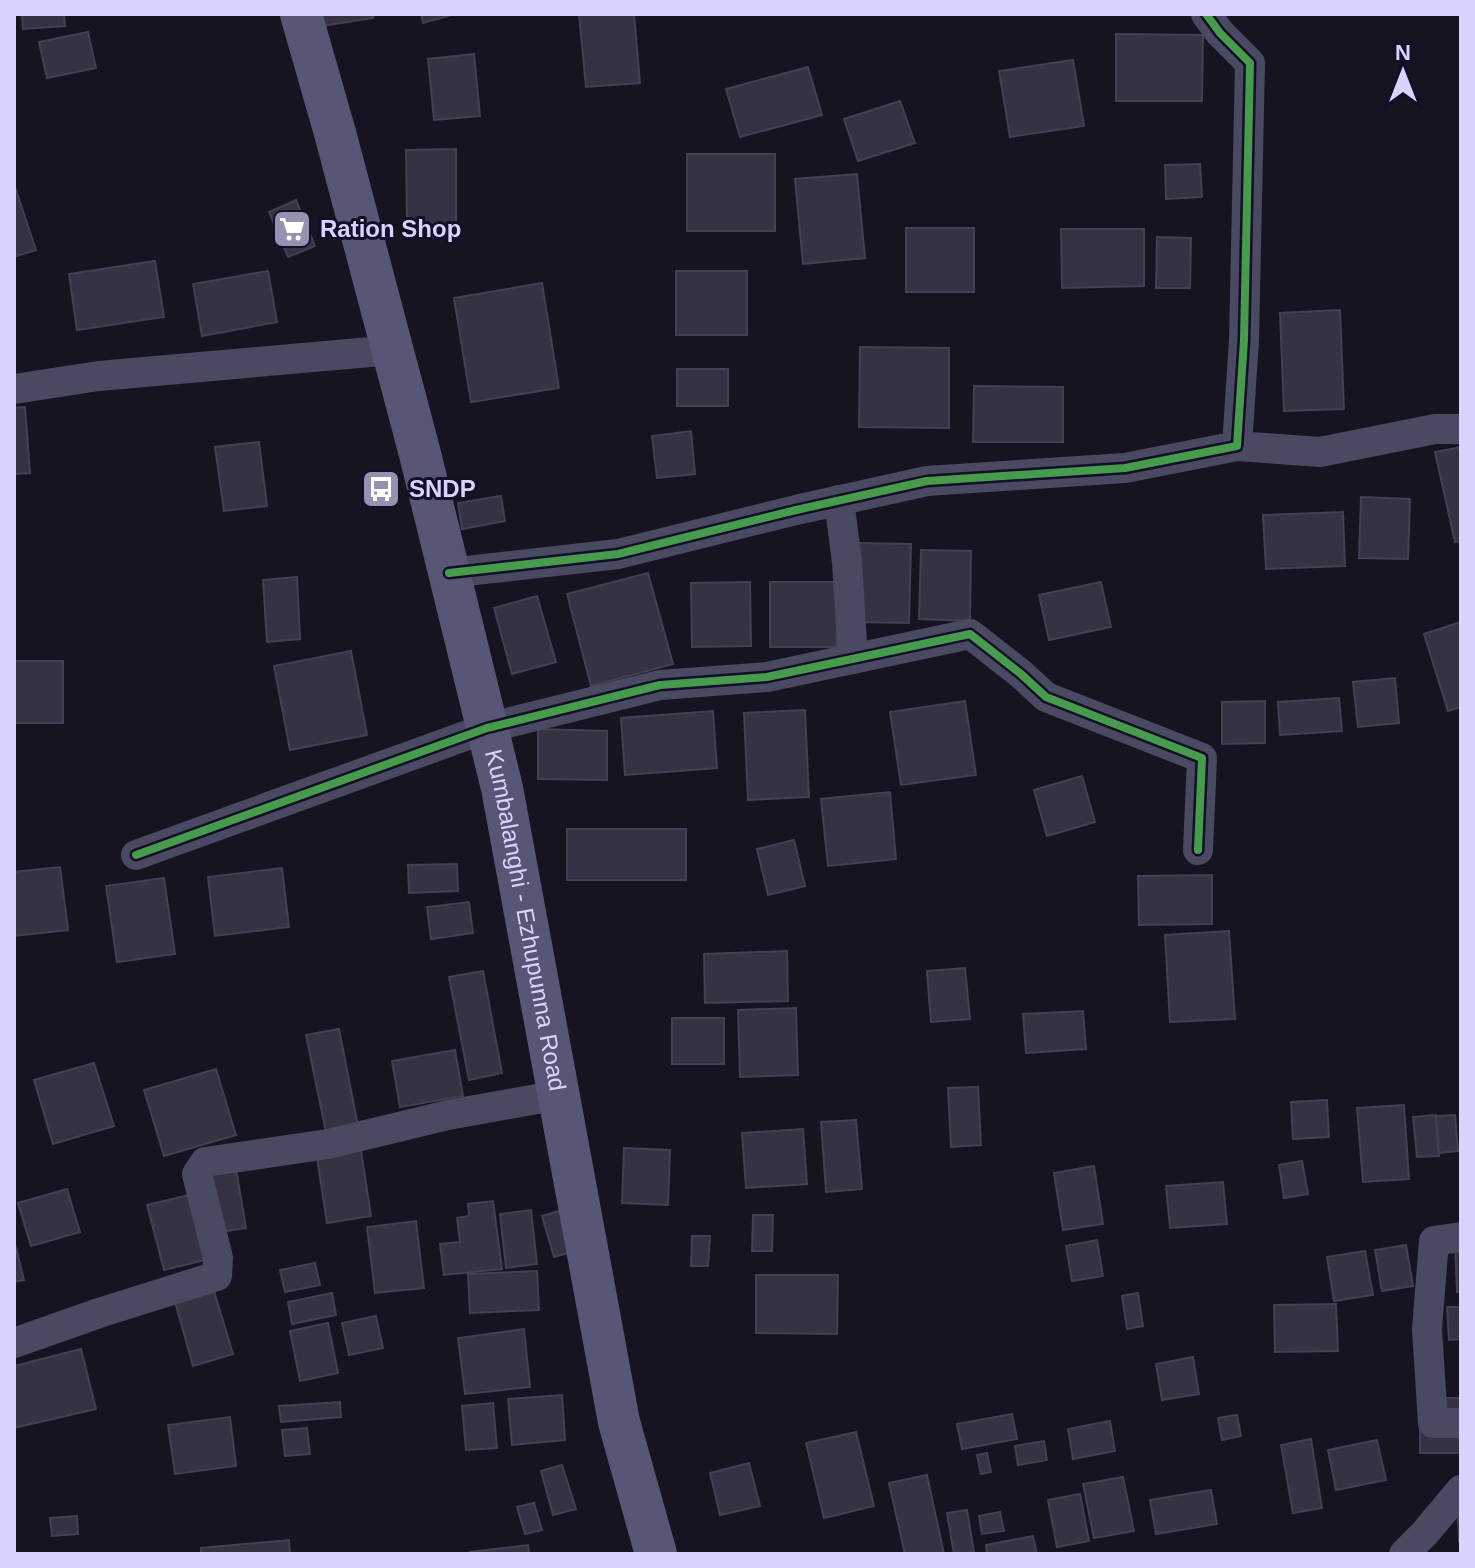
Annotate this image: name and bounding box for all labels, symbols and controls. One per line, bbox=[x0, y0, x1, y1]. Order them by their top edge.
north arrow bbox=[1363, 32, 1443, 112]
text: N bbox=[1395, 40, 1411, 65]
supermarket icon: Ration Shop bbox=[271, 208, 313, 250]
place label: Ration Shop bbox=[320, 215, 461, 242]
bus stop icon: SNDP bbox=[360, 468, 402, 510]
place label: SNDP bbox=[409, 475, 476, 502]
street label: Kumbalanghi - Ezhupunna Road bbox=[480, 746, 572, 1093]

